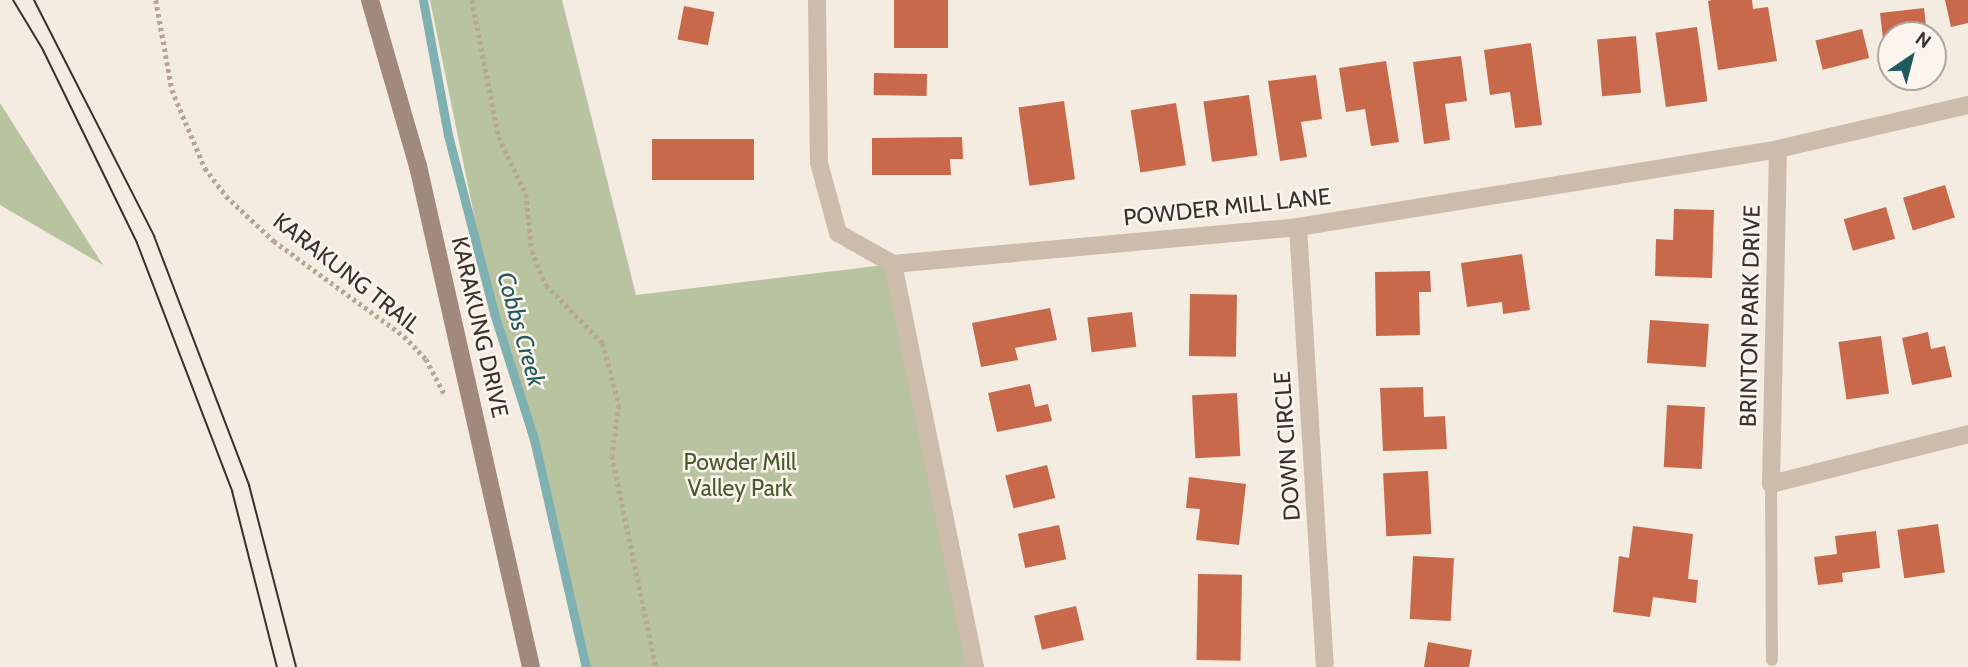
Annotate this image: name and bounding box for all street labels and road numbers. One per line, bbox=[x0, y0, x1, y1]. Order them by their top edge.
street label: POWDER MILL LANE bbox=[1122, 182, 1332, 232]
street label: BRINTON PARK DRIVE bbox=[1734, 205, 1766, 427]
street label: KARAKUNG TRAIL bbox=[268, 207, 426, 339]
street label: KARAKUNG DRIVE bbox=[446, 234, 514, 420]
street label: DOWN CIRCLE bbox=[1268, 370, 1306, 522]

